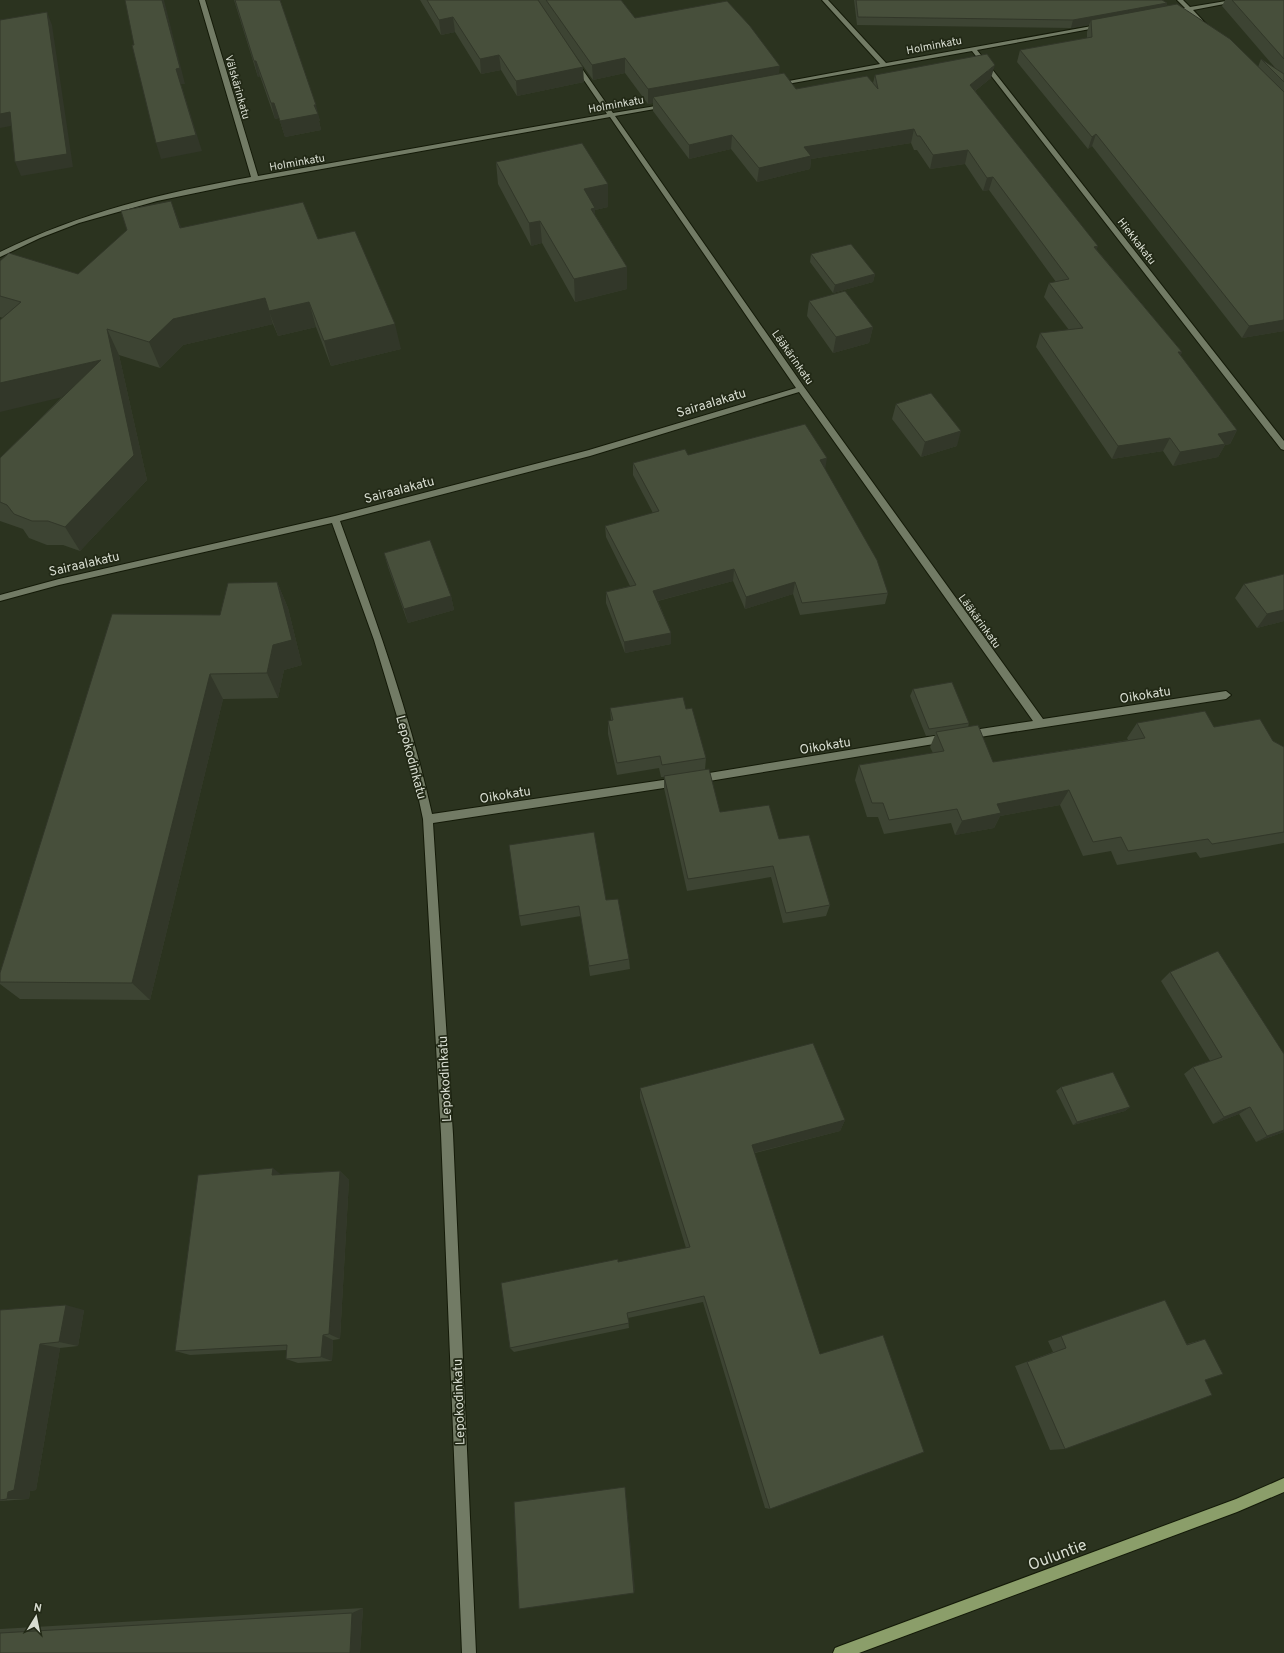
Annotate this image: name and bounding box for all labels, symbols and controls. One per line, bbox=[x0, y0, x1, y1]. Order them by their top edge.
street label: Holminkatu bbox=[905, 34, 963, 58]
street label: Välskärinkatu bbox=[221, 54, 253, 121]
street label: Holminkatu bbox=[587, 93, 645, 117]
street label: Holminkatu bbox=[268, 151, 326, 175]
street label: Hiekkakatu bbox=[1114, 216, 1159, 268]
street label: Lääkärinkatu bbox=[768, 328, 816, 388]
street label: Sairaalakatu bbox=[675, 386, 748, 422]
street label: Sairaalakatu bbox=[363, 474, 436, 508]
street label: Sairaalakatu bbox=[48, 549, 121, 581]
street label: Lääkärinkatu bbox=[955, 592, 1004, 651]
street label: Oikokatu bbox=[1119, 684, 1172, 708]
street label: Lepokodinkatu bbox=[391, 714, 429, 801]
street label: Oikokatu bbox=[799, 735, 852, 759]
street label: Oikokatu bbox=[479, 784, 532, 808]
street label: Lepokodinkatu bbox=[436, 1035, 456, 1122]
street label: Lepokodinkatu bbox=[450, 1359, 469, 1445]
street label: Ouluntie bbox=[1026, 1536, 1090, 1576]
north arrow bbox=[16, 1597, 56, 1637]
text: N bbox=[32, 1601, 43, 1616]

